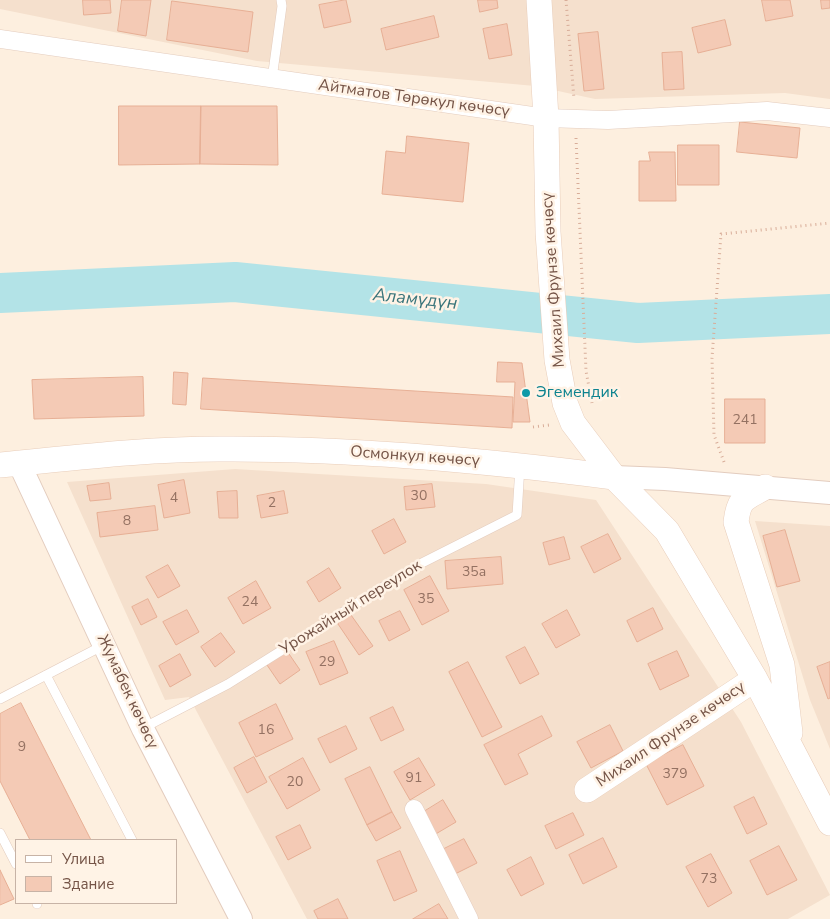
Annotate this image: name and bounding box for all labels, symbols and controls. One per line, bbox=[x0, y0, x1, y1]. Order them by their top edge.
street label: Айтматов Төрөкул көчөсү bbox=[317, 76, 511, 122]
street label: Михаил Фрунзе көчөсү bbox=[538, 192, 570, 368]
water label: Аламүдүн bbox=[372, 285, 458, 315]
place label: Эгемендик bbox=[536, 383, 618, 403]
marker: Эгемендик bbox=[520, 387, 532, 399]
house number: 241 bbox=[732, 413, 758, 429]
street label: Осмонкул көчөсү bbox=[350, 443, 480, 471]
house number: 30 bbox=[411, 489, 427, 505]
house number: 4 bbox=[170, 491, 178, 507]
house number: 2 bbox=[268, 496, 276, 512]
house number: 8 bbox=[123, 514, 131, 530]
street label: Урожайный переулок bbox=[276, 556, 426, 660]
house number: 35a bbox=[462, 565, 486, 581]
house number: 35 bbox=[418, 592, 434, 608]
house number: 24 bbox=[242, 595, 258, 611]
street label: Жумабек көчөсү bbox=[92, 632, 162, 752]
house number: 29 bbox=[319, 655, 335, 671]
street label: Михаил Фрунзе көчөсү bbox=[593, 678, 749, 792]
house number: 16 bbox=[258, 723, 274, 739]
house number: 9 bbox=[18, 740, 26, 756]
house number: 379 bbox=[662, 767, 688, 783]
house number: 91 bbox=[406, 771, 422, 787]
house number: 20 bbox=[287, 775, 303, 791]
legend bbox=[15, 839, 178, 904]
text: Улица bbox=[62, 849, 105, 869]
house number: 73 bbox=[701, 872, 717, 888]
text: Здание bbox=[62, 874, 114, 894]

